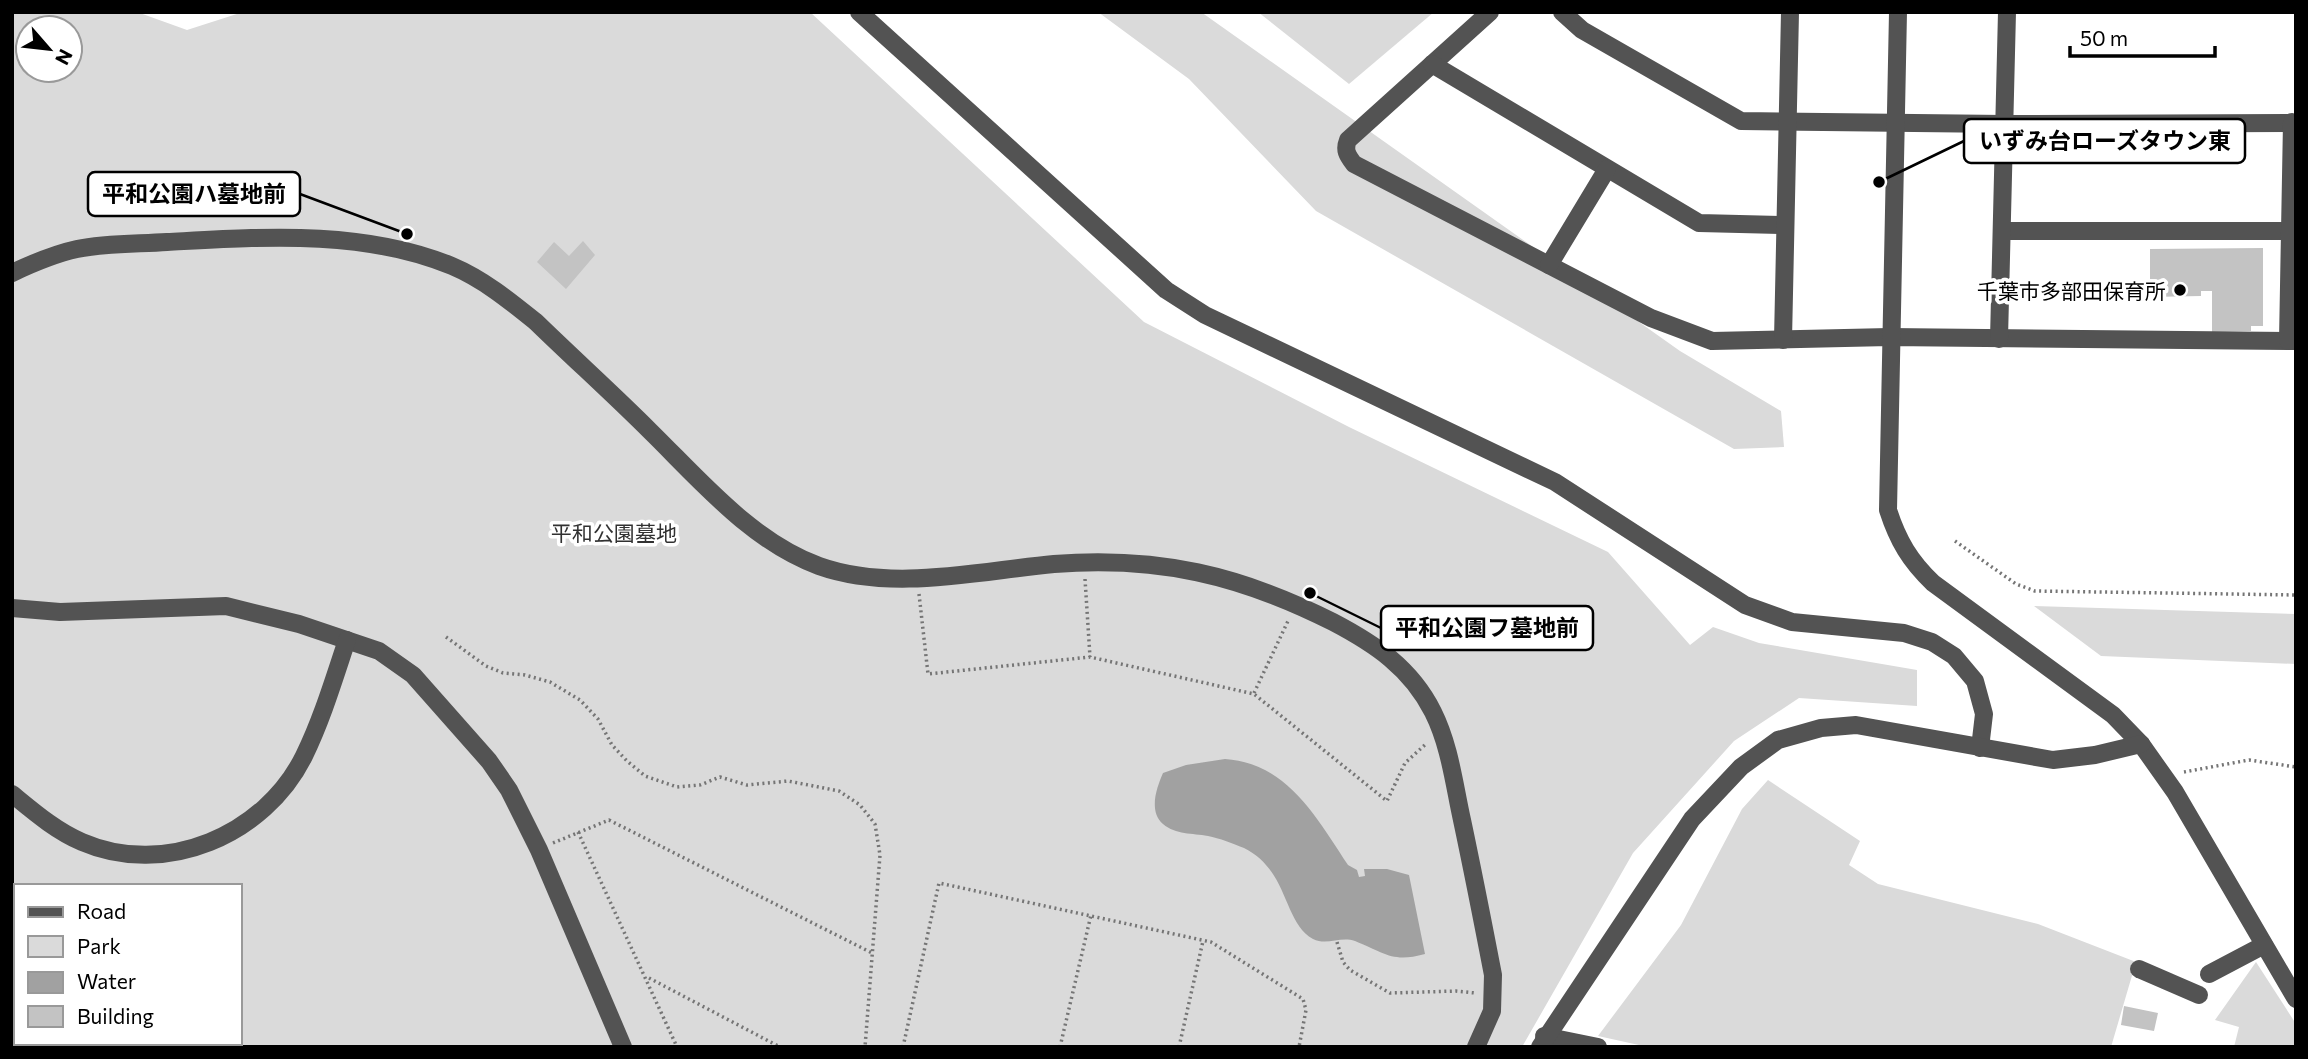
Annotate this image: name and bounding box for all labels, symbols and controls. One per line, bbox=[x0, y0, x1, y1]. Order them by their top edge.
north arrow bbox=[14, 14, 84, 84]
scale bar bbox=[2070, 14, 2215, 58]
text: 50 m bbox=[2080, 25, 2128, 50]
text: N bbox=[51, 46, 78, 69]
callout: いずみ台ローズタウン東 bbox=[1964, 119, 2245, 163]
text: いずみ台ローズタウン東 bbox=[1979, 126, 2231, 154]
callout: 平和公園ハ墓地前 bbox=[88, 172, 300, 216]
text: 平和公園ハ墓地前 bbox=[102, 179, 286, 207]
place label: 千葉市多部田保育所 bbox=[1977, 278, 2166, 303]
marker: 千葉市多部田保育所 bbox=[2172, 282, 2188, 298]
park label: 平和公園墓地 bbox=[551, 520, 677, 545]
callout: 平和公園フ墓地前 bbox=[1381, 606, 1593, 650]
text: 平和公園フ墓地前 bbox=[1395, 613, 1579, 641]
legend bbox=[14, 884, 242, 1045]
text: Road bbox=[77, 898, 126, 923]
text: Park bbox=[77, 933, 121, 958]
text: Water bbox=[77, 968, 136, 993]
text: Building bbox=[77, 1003, 154, 1028]

